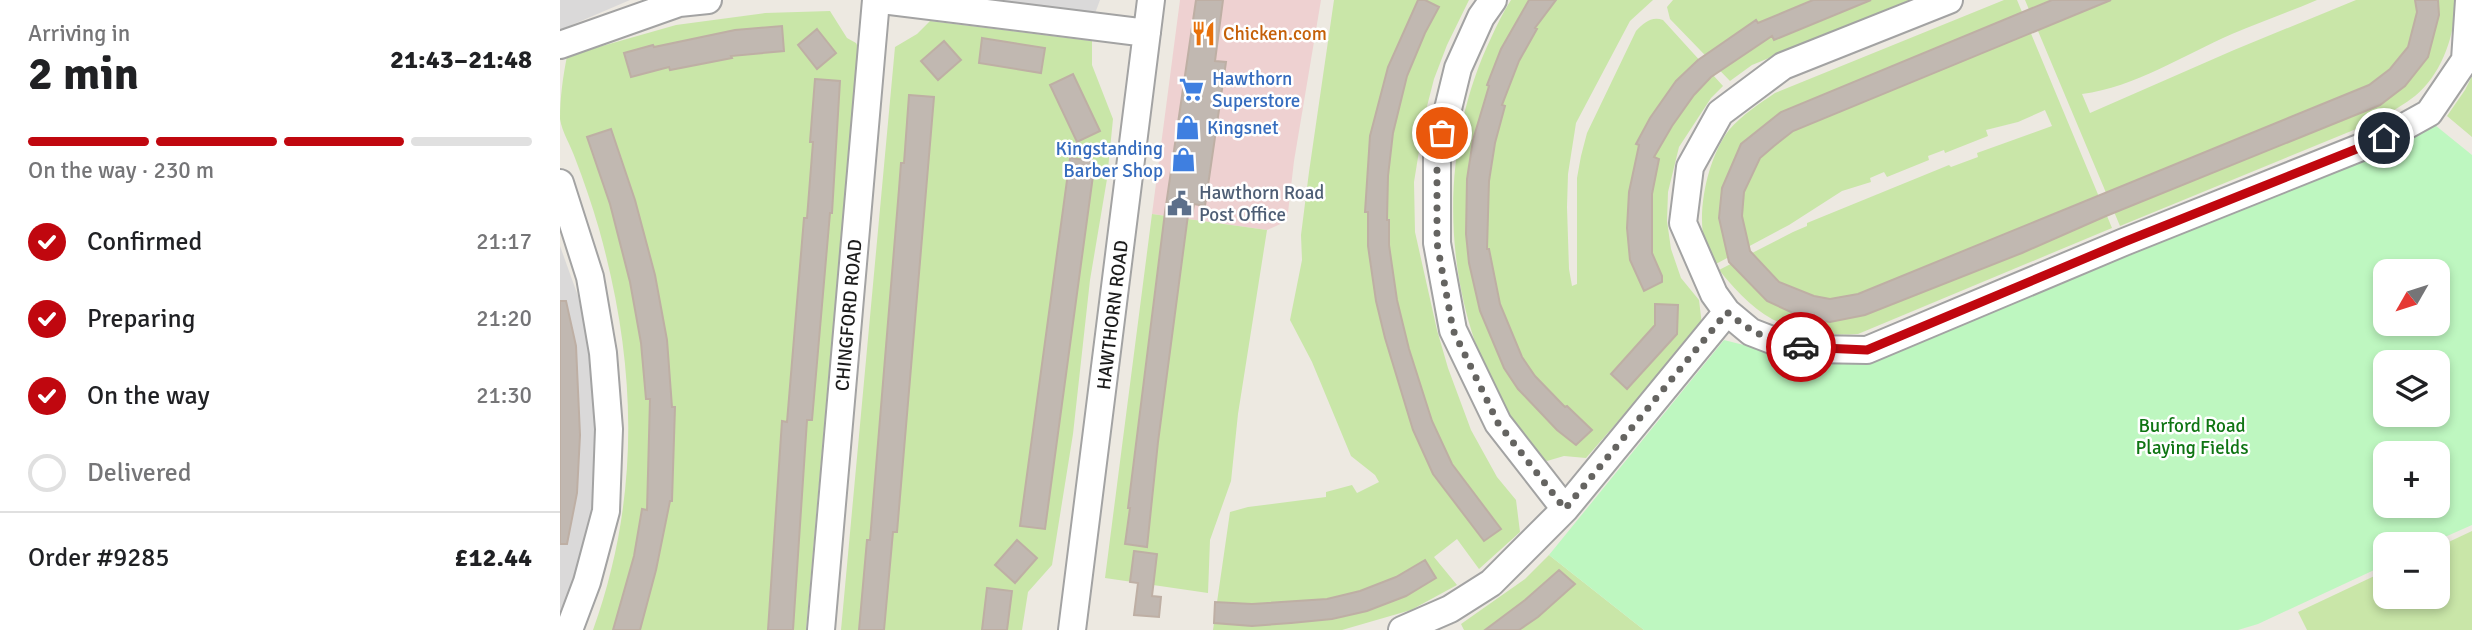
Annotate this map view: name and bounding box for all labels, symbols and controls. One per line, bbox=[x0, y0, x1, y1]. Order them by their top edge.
text: Arriving in bbox=[28, 19, 130, 48]
restaurant icon: Chicken.com bbox=[1189, 19, 1217, 47]
place label: Chicken.com bbox=[1223, 22, 1327, 46]
text: 21:43–21:48 bbox=[390, 44, 532, 76]
text: 2 min bbox=[28, 46, 139, 102]
place label: Hawthorn Superstore bbox=[1212, 67, 1300, 113]
supermarket icon: Hawthorn Superstore bbox=[1178, 75, 1206, 103]
pin bbox=[1412, 103, 1472, 163]
pin bbox=[2354, 108, 2414, 168]
shop icon: Kingsnet bbox=[1173, 113, 1201, 141]
icon: bag bbox=[1423, 114, 1461, 152]
place label: Kingsnet bbox=[1207, 116, 1279, 140]
icon: home bbox=[2365, 119, 2403, 157]
place label: Kingstanding Barber Shop bbox=[1056, 137, 1163, 183]
shop icon: Kingstanding Barber Shop bbox=[1169, 145, 1197, 173]
text: On the way · 230 m bbox=[28, 156, 214, 185]
place label: Hawthorn Road Post Office bbox=[1199, 181, 1324, 227]
public building icon: Hawthorn Road Post Office bbox=[1165, 189, 1193, 217]
icon: check bbox=[28, 223, 66, 261]
text: Confirmed bbox=[87, 226, 202, 258]
text: 21:17 bbox=[476, 227, 532, 256]
street label: CHINGFORD ROAD bbox=[830, 238, 868, 392]
street label: HAWTHORN ROAD bbox=[1092, 239, 1134, 391]
north arrow bbox=[2373, 259, 2450, 336]
map controls bbox=[2373, 259, 2450, 609]
icon: check bbox=[28, 300, 66, 338]
text: Preparing bbox=[87, 303, 195, 335]
text: 21:20 bbox=[476, 304, 532, 333]
courier bbox=[1766, 312, 1836, 382]
icon: car bbox=[1782, 328, 1820, 366]
button: layers bbox=[2373, 350, 2450, 427]
icon: check bbox=[28, 377, 66, 415]
text: On the way bbox=[87, 380, 210, 412]
text: 21:30 bbox=[476, 381, 532, 410]
park label: Burford Road Playing Fields bbox=[2136, 414, 2248, 460]
button: + bbox=[2373, 441, 2450, 518]
text: Delivered bbox=[87, 457, 192, 489]
button: − bbox=[2373, 532, 2450, 609]
text: Order #9285 bbox=[28, 542, 169, 574]
text: £12.44 bbox=[454, 542, 532, 574]

